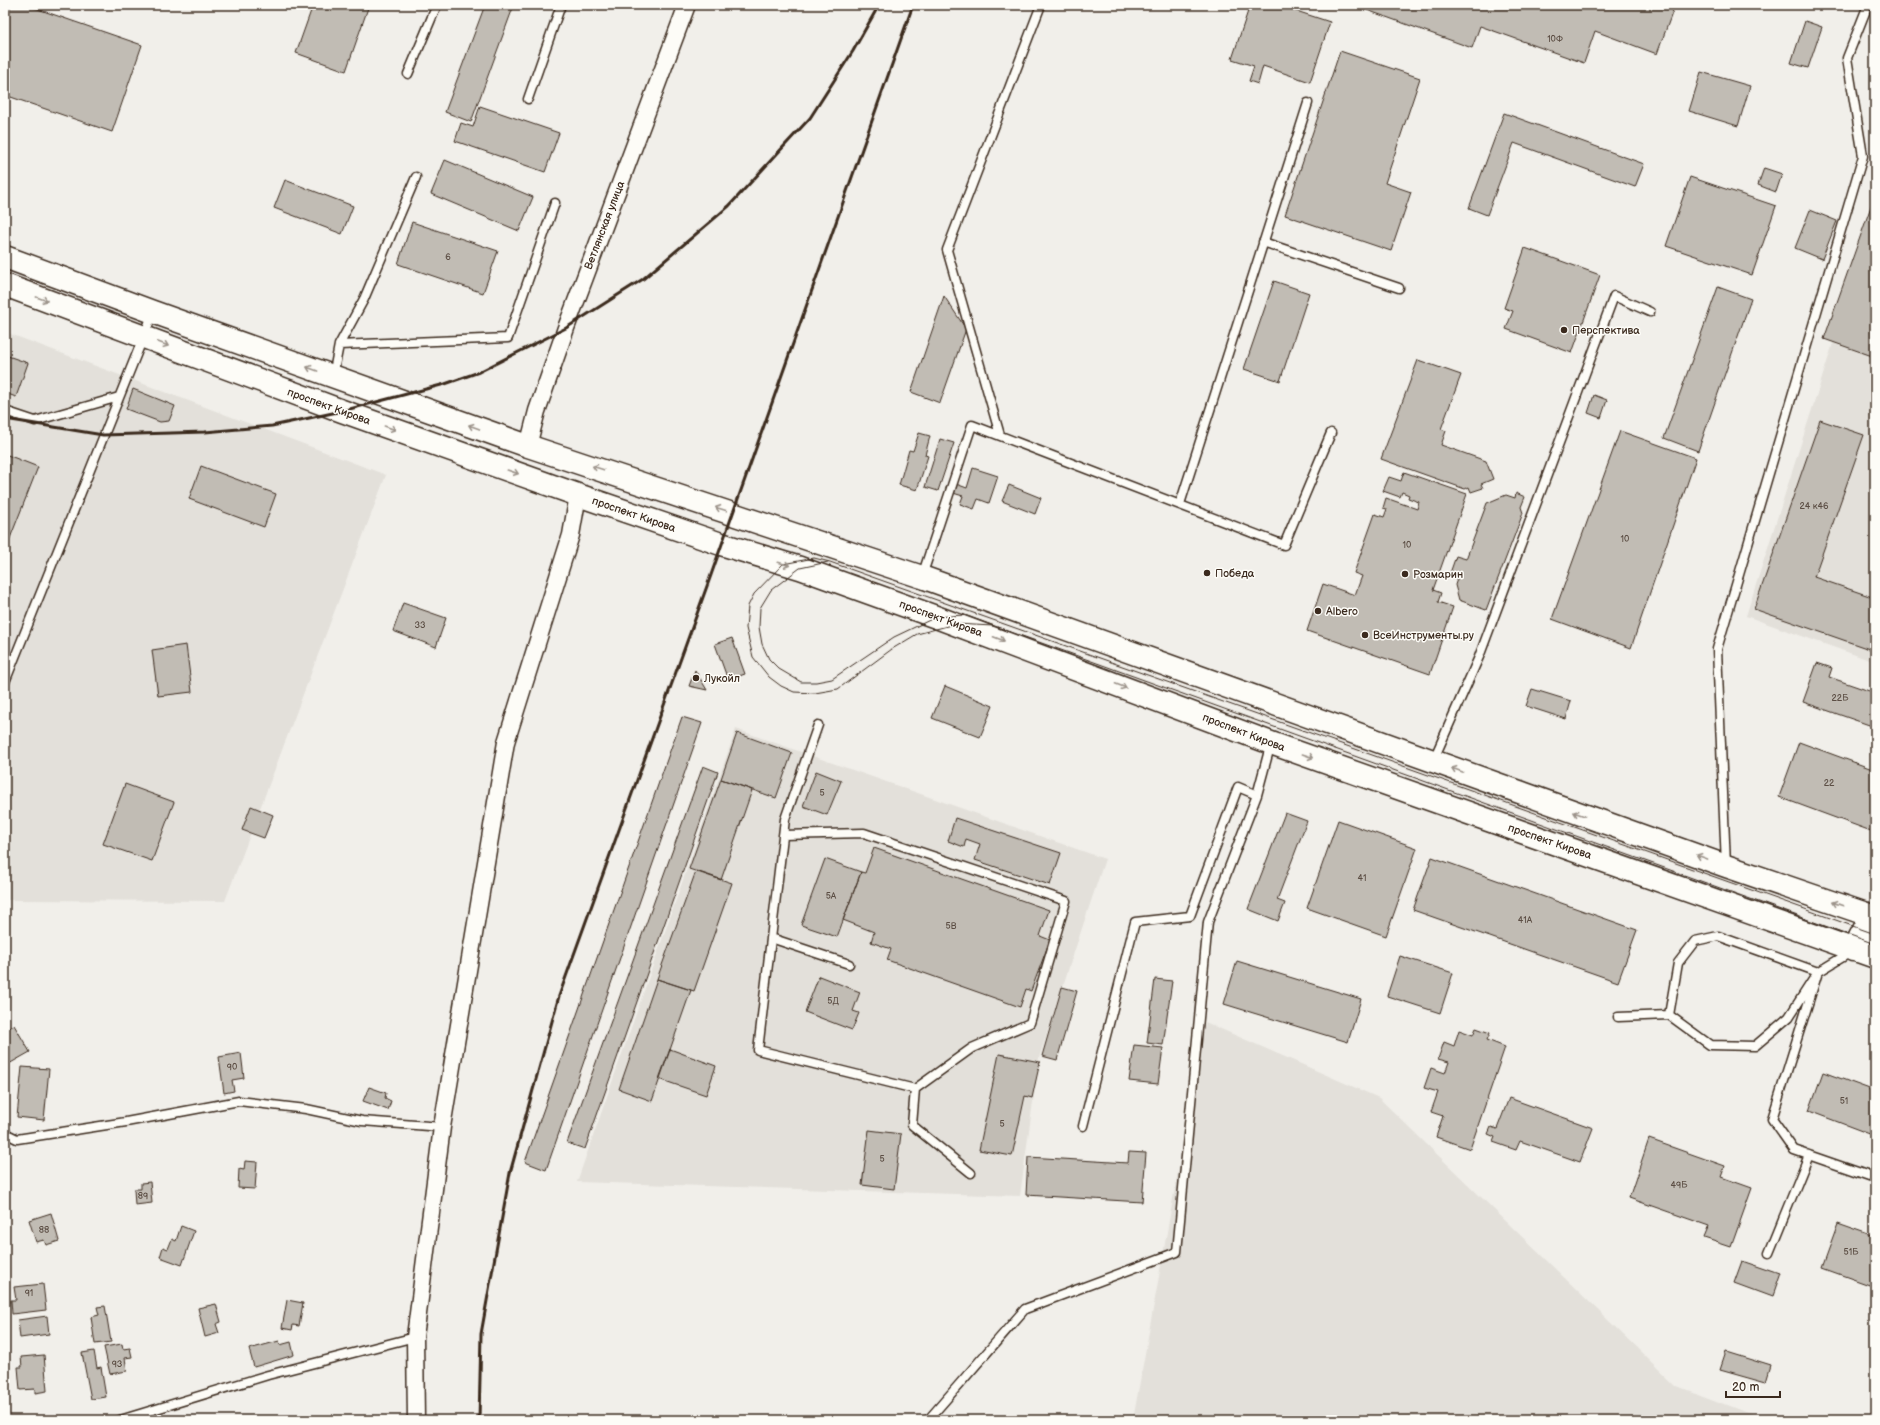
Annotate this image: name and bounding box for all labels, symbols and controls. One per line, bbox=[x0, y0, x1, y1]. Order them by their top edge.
house number: 10Ф bbox=[1547, 34, 1563, 45]
street label: Ветлянская улица bbox=[582, 179, 628, 271]
house number: 6 bbox=[445, 252, 451, 263]
one-way arrow bbox=[35, 295, 47, 303]
place label: Перспектива bbox=[1572, 324, 1640, 337]
marker: Перспектива bbox=[1559, 325, 1569, 335]
one-way arrow bbox=[157, 341, 169, 349]
one-way arrow bbox=[306, 365, 319, 372]
street label: проспект Кирова bbox=[285, 385, 373, 428]
one-way arrow bbox=[468, 423, 481, 430]
one-way arrow bbox=[384, 425, 396, 433]
one-way arrow bbox=[592, 464, 604, 472]
one-way arrow bbox=[506, 468, 518, 476]
street label: проспект Кирова bbox=[590, 494, 678, 535]
house number: 24 к46 bbox=[1800, 501, 1829, 512]
one-way arrow bbox=[715, 505, 727, 513]
house number: 10 bbox=[1621, 534, 1629, 545]
house number: 10 bbox=[1403, 540, 1411, 551]
one-way arrow bbox=[777, 561, 790, 568]
place label: Победа bbox=[1215, 567, 1255, 580]
marker: Победа bbox=[1202, 568, 1212, 578]
place label: Розмарин bbox=[1413, 568, 1463, 581]
marker: Розмарин bbox=[1400, 569, 1410, 579]
street label: проспект Кирова bbox=[897, 597, 985, 640]
place label: Albero bbox=[1326, 605, 1358, 618]
marker: Albero bbox=[1313, 606, 1323, 616]
house number: 33 bbox=[414, 620, 426, 631]
place label: ВсеИнструменты.ру bbox=[1373, 629, 1474, 642]
marker: ВсеИнструменты.ру bbox=[1360, 630, 1370, 640]
one-way arrow bbox=[993, 636, 1005, 644]
place label: Лукойл bbox=[703, 672, 740, 685]
marker: Лукойл bbox=[691, 673, 701, 683]
one-way arrow bbox=[1114, 682, 1126, 690]
house number: 22Б bbox=[1832, 693, 1849, 704]
street label: проспект Кирова bbox=[1201, 711, 1287, 754]
one-way arrow bbox=[1301, 752, 1313, 760]
one-way arrow bbox=[1451, 766, 1464, 773]
house number: 22 bbox=[1824, 778, 1835, 789]
house number: 5 bbox=[819, 788, 825, 799]
one-way arrow bbox=[1574, 809, 1586, 817]
street label: проспект Кирова bbox=[1506, 821, 1594, 862]
one-way arrow bbox=[1696, 853, 1709, 860]
house number: 41 bbox=[1358, 873, 1366, 884]
house number: 5А bbox=[826, 891, 837, 902]
one-way arrow bbox=[1832, 900, 1845, 907]
house number: 41А bbox=[1518, 915, 1533, 926]
house number: 5В bbox=[946, 921, 957, 932]
house number: 5Д bbox=[827, 996, 839, 1007]
house number: 90 bbox=[227, 1062, 237, 1073]
house number: 51 bbox=[1840, 1096, 1848, 1107]
house number: 5 bbox=[999, 1119, 1005, 1130]
house number: 5 bbox=[879, 1154, 885, 1165]
house number: 49Б bbox=[1671, 1180, 1688, 1191]
house number: 89 bbox=[138, 1191, 148, 1202]
house number: 88 bbox=[39, 1225, 49, 1236]
house number: 51Б bbox=[1844, 1247, 1859, 1258]
house number: 91 bbox=[25, 1288, 33, 1299]
house number: 93 bbox=[112, 1359, 123, 1370]
scale bar bbox=[1726, 1373, 1780, 1399]
text: 20 m bbox=[1732, 1380, 1759, 1395]

